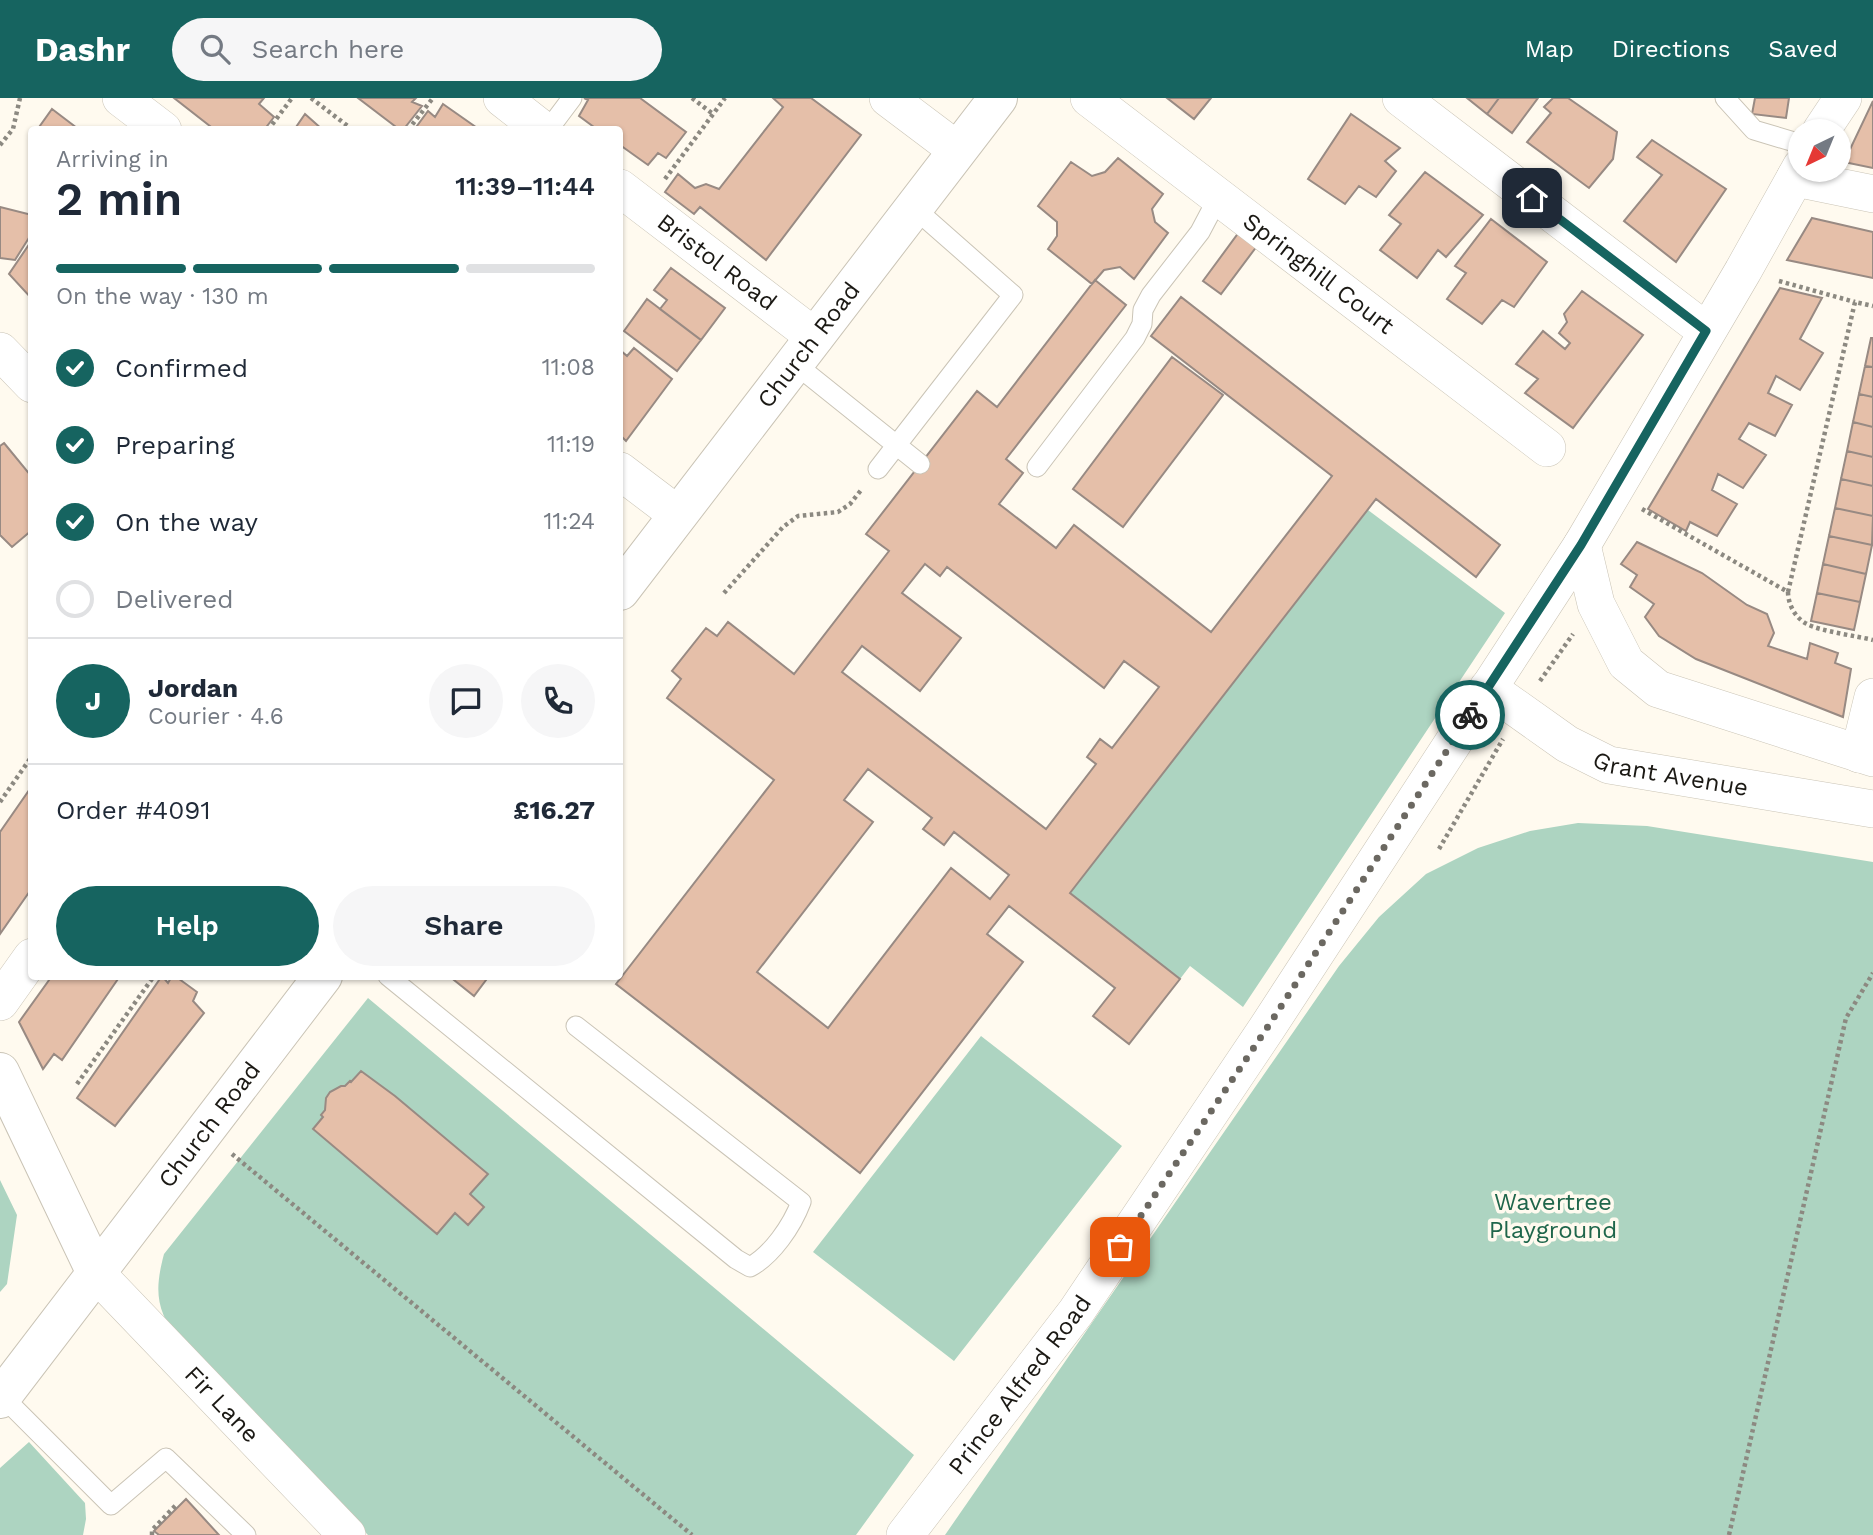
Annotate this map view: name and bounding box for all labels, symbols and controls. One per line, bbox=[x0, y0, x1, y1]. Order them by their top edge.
search box bbox=[172, 18, 662, 81]
text: Dashr bbox=[35, 30, 130, 69]
icon: search bbox=[196, 30, 234, 68]
text: Search here bbox=[252, 34, 404, 64]
text: Map bbox=[1525, 35, 1574, 63]
text: Directions bbox=[1612, 35, 1730, 63]
text: Saved bbox=[1768, 35, 1838, 63]
north arrow bbox=[1788, 119, 1852, 182]
map controls bbox=[1788, 119, 1851, 182]
text: Arriving in bbox=[56, 146, 169, 173]
pin bbox=[1502, 168, 1562, 228]
text: 11:39–11:44 bbox=[455, 171, 595, 201]
text: 2 min bbox=[56, 172, 182, 226]
icon: home bbox=[1513, 179, 1551, 217]
street label: Springhill Court bbox=[1238, 207, 1400, 340]
street label: Bristol Road bbox=[652, 208, 782, 316]
street label: Church Road bbox=[752, 277, 866, 413]
text: On the way · 130 m bbox=[56, 283, 269, 310]
icon: check bbox=[56, 349, 94, 387]
text: Confirmed bbox=[115, 353, 248, 383]
text: 11:08 bbox=[542, 354, 595, 381]
icon: check bbox=[56, 426, 94, 464]
text: Preparing bbox=[115, 430, 235, 460]
text: 11:19 bbox=[547, 431, 595, 458]
icon: check bbox=[56, 503, 94, 541]
text: On the way bbox=[115, 507, 258, 537]
text: 11:24 bbox=[543, 508, 595, 535]
text: Delivered bbox=[115, 584, 234, 614]
button: chat bbox=[429, 664, 503, 738]
button: phone bbox=[521, 664, 595, 738]
text: Jordan bbox=[148, 673, 238, 703]
courier bbox=[1435, 680, 1505, 750]
text: J bbox=[85, 686, 101, 716]
icon: bike bbox=[1451, 696, 1489, 734]
text: Courier · 4.6 bbox=[148, 703, 284, 730]
street label: Grant Avenue bbox=[1588, 745, 1750, 802]
text: Order #4091 bbox=[56, 795, 211, 825]
text: £16.27 bbox=[513, 795, 595, 825]
button: Help bbox=[56, 886, 319, 966]
button: Share bbox=[333, 886, 595, 966]
street label: Church Road bbox=[153, 1056, 266, 1193]
park label: Wavertree Playground bbox=[1489, 1188, 1617, 1244]
pin bbox=[1090, 1217, 1150, 1277]
icon: bag bbox=[1101, 1228, 1139, 1266]
street label: Prince Alfred Road bbox=[943, 1290, 1097, 1480]
street label: Fir Lane bbox=[179, 1360, 265, 1448]

